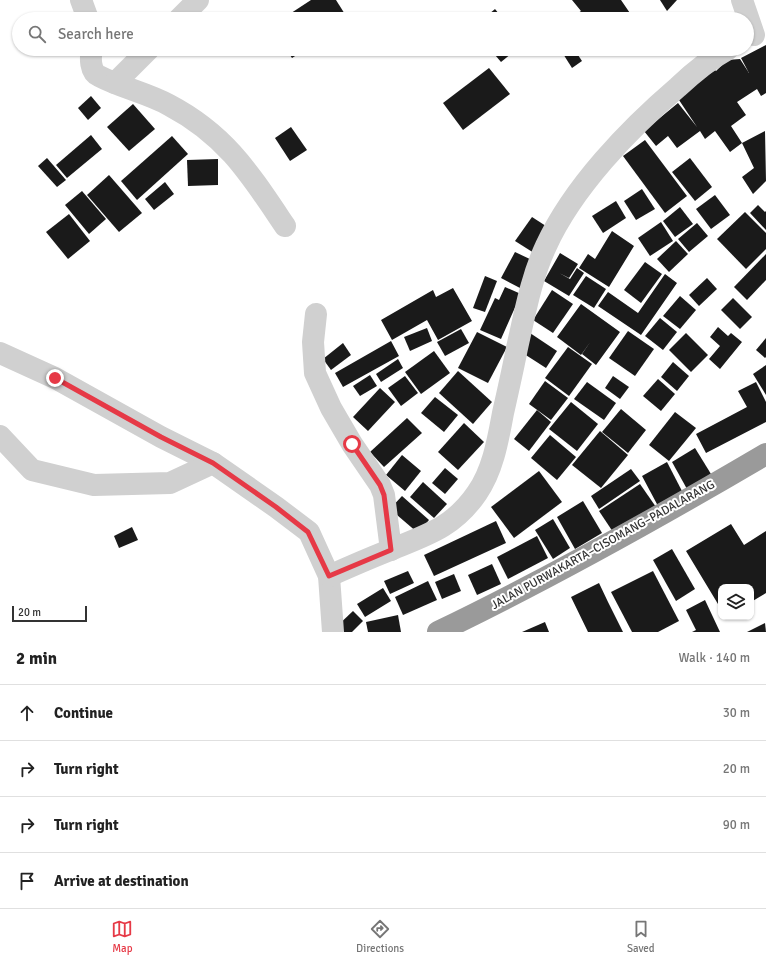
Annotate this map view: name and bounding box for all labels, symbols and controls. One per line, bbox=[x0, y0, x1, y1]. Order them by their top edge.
search box bbox=[12, 12, 754, 56]
icon: search bbox=[26, 23, 48, 45]
text: Search here bbox=[58, 25, 134, 43]
route end bbox=[46, 369, 64, 387]
route start bbox=[343, 435, 361, 453]
street label: JALAN PURWAKARTA–CISOMANG–PADALARANG bbox=[489, 477, 717, 613]
map controls bbox=[718, 584, 754, 620]
button: layers bbox=[718, 584, 754, 620]
scale bar bbox=[12, 604, 87, 623]
text: 20 m bbox=[18, 606, 41, 619]
text: 2 min bbox=[16, 648, 57, 669]
text: Walk · 140 m bbox=[679, 650, 750, 666]
icon: ahead bbox=[16, 702, 38, 724]
text: Continue bbox=[54, 704, 113, 722]
text: 30 m bbox=[723, 705, 750, 721]
icon: right bbox=[16, 758, 38, 780]
text: Turn right bbox=[54, 760, 119, 778]
text: 20 m bbox=[723, 761, 750, 777]
icon: right bbox=[16, 814, 38, 836]
text: Turn right bbox=[54, 816, 119, 834]
text: 90 m bbox=[723, 817, 750, 833]
icon: arrive bbox=[16, 870, 38, 892]
text: Arrive at destination bbox=[54, 872, 189, 890]
tab: Map bbox=[111, 918, 133, 955]
tab: Directions bbox=[356, 918, 404, 955]
tab: Saved bbox=[627, 918, 655, 955]

